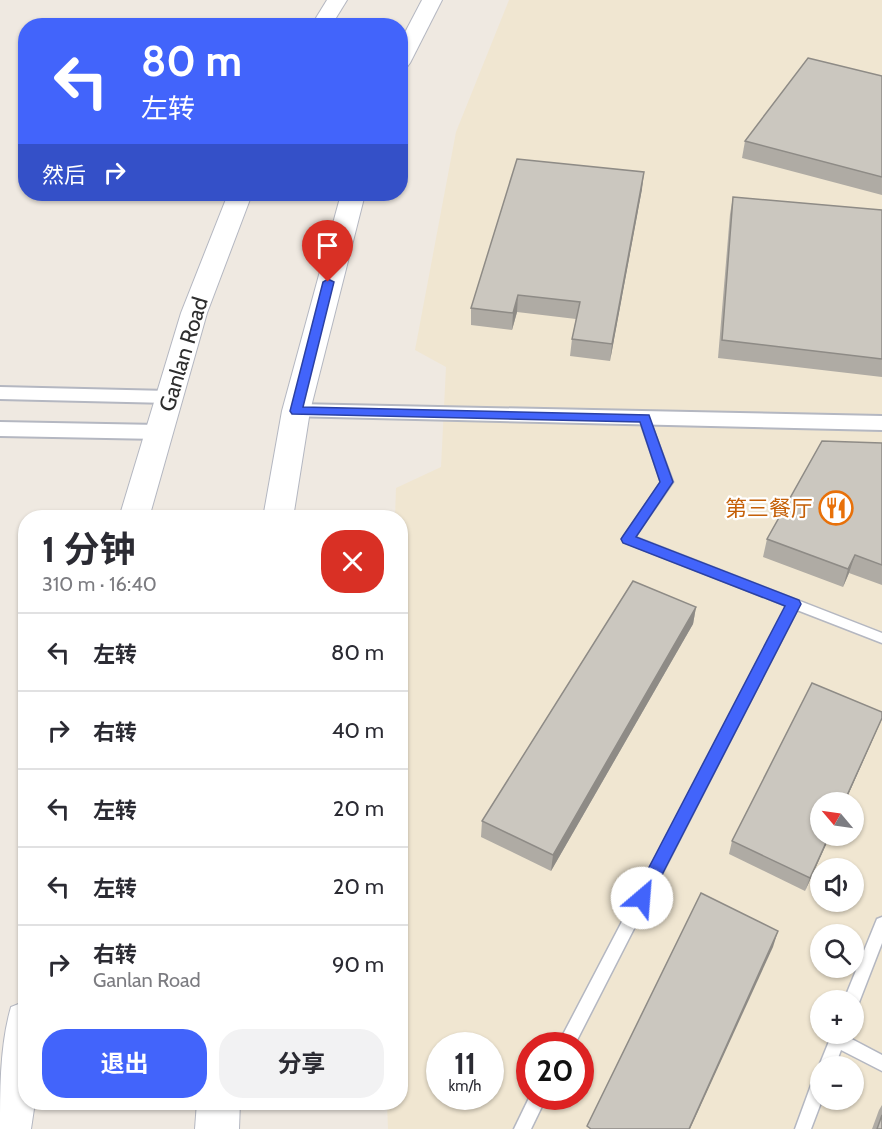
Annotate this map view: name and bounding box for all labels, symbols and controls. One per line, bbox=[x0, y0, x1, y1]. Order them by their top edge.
text: 80 m bbox=[141, 35, 242, 87]
icon: left bbox=[42, 42, 120, 120]
text: 左转 bbox=[141, 92, 195, 125]
icon: right bbox=[98, 156, 131, 189]
text: 然后 bbox=[42, 162, 86, 189]
pin bbox=[302, 220, 353, 282]
icon: arrive bbox=[311, 229, 344, 262]
street label: Ganlan Road bbox=[153, 294, 214, 415]
restaurant icon: 第三餐厅 bbox=[818, 490, 854, 526]
place label: 第三餐厅 bbox=[725, 495, 813, 522]
text: 1 分钟 bbox=[42, 527, 135, 571]
button: close bbox=[321, 530, 384, 593]
text: 310 m · 16:40 bbox=[42, 572, 157, 596]
icon: left bbox=[42, 636, 75, 669]
text: 80 m bbox=[331, 639, 384, 666]
text: 左转 bbox=[93, 641, 137, 668]
icon: right bbox=[42, 714, 75, 747]
text: 40 m bbox=[332, 717, 384, 744]
text: 右转 bbox=[93, 719, 137, 746]
icon: left bbox=[42, 792, 75, 825]
north arrow bbox=[810, 792, 864, 846]
map controls bbox=[810, 792, 864, 1110]
text: 20 m bbox=[333, 795, 384, 822]
text: 左转 bbox=[93, 797, 137, 824]
button: sound bbox=[810, 858, 864, 912]
position arrow bbox=[610, 866, 674, 930]
icon: left bbox=[42, 870, 75, 903]
text: 20 m bbox=[333, 873, 384, 900]
text: 左转 bbox=[93, 875, 137, 902]
button: search bbox=[810, 924, 864, 978]
text: 右转 bbox=[93, 941, 137, 968]
icon: right bbox=[42, 948, 75, 981]
text: 90 m bbox=[332, 951, 384, 978]
text: Ganlan Road bbox=[93, 968, 201, 992]
button: + bbox=[810, 990, 864, 1044]
button: 退出 bbox=[42, 1029, 207, 1098]
button: 分享 bbox=[219, 1029, 384, 1098]
speed limit sign: 20 bbox=[516, 1032, 594, 1110]
text: 11 bbox=[454, 1045, 476, 1082]
button: − bbox=[810, 1056, 864, 1110]
text: km/h bbox=[449, 1077, 481, 1095]

